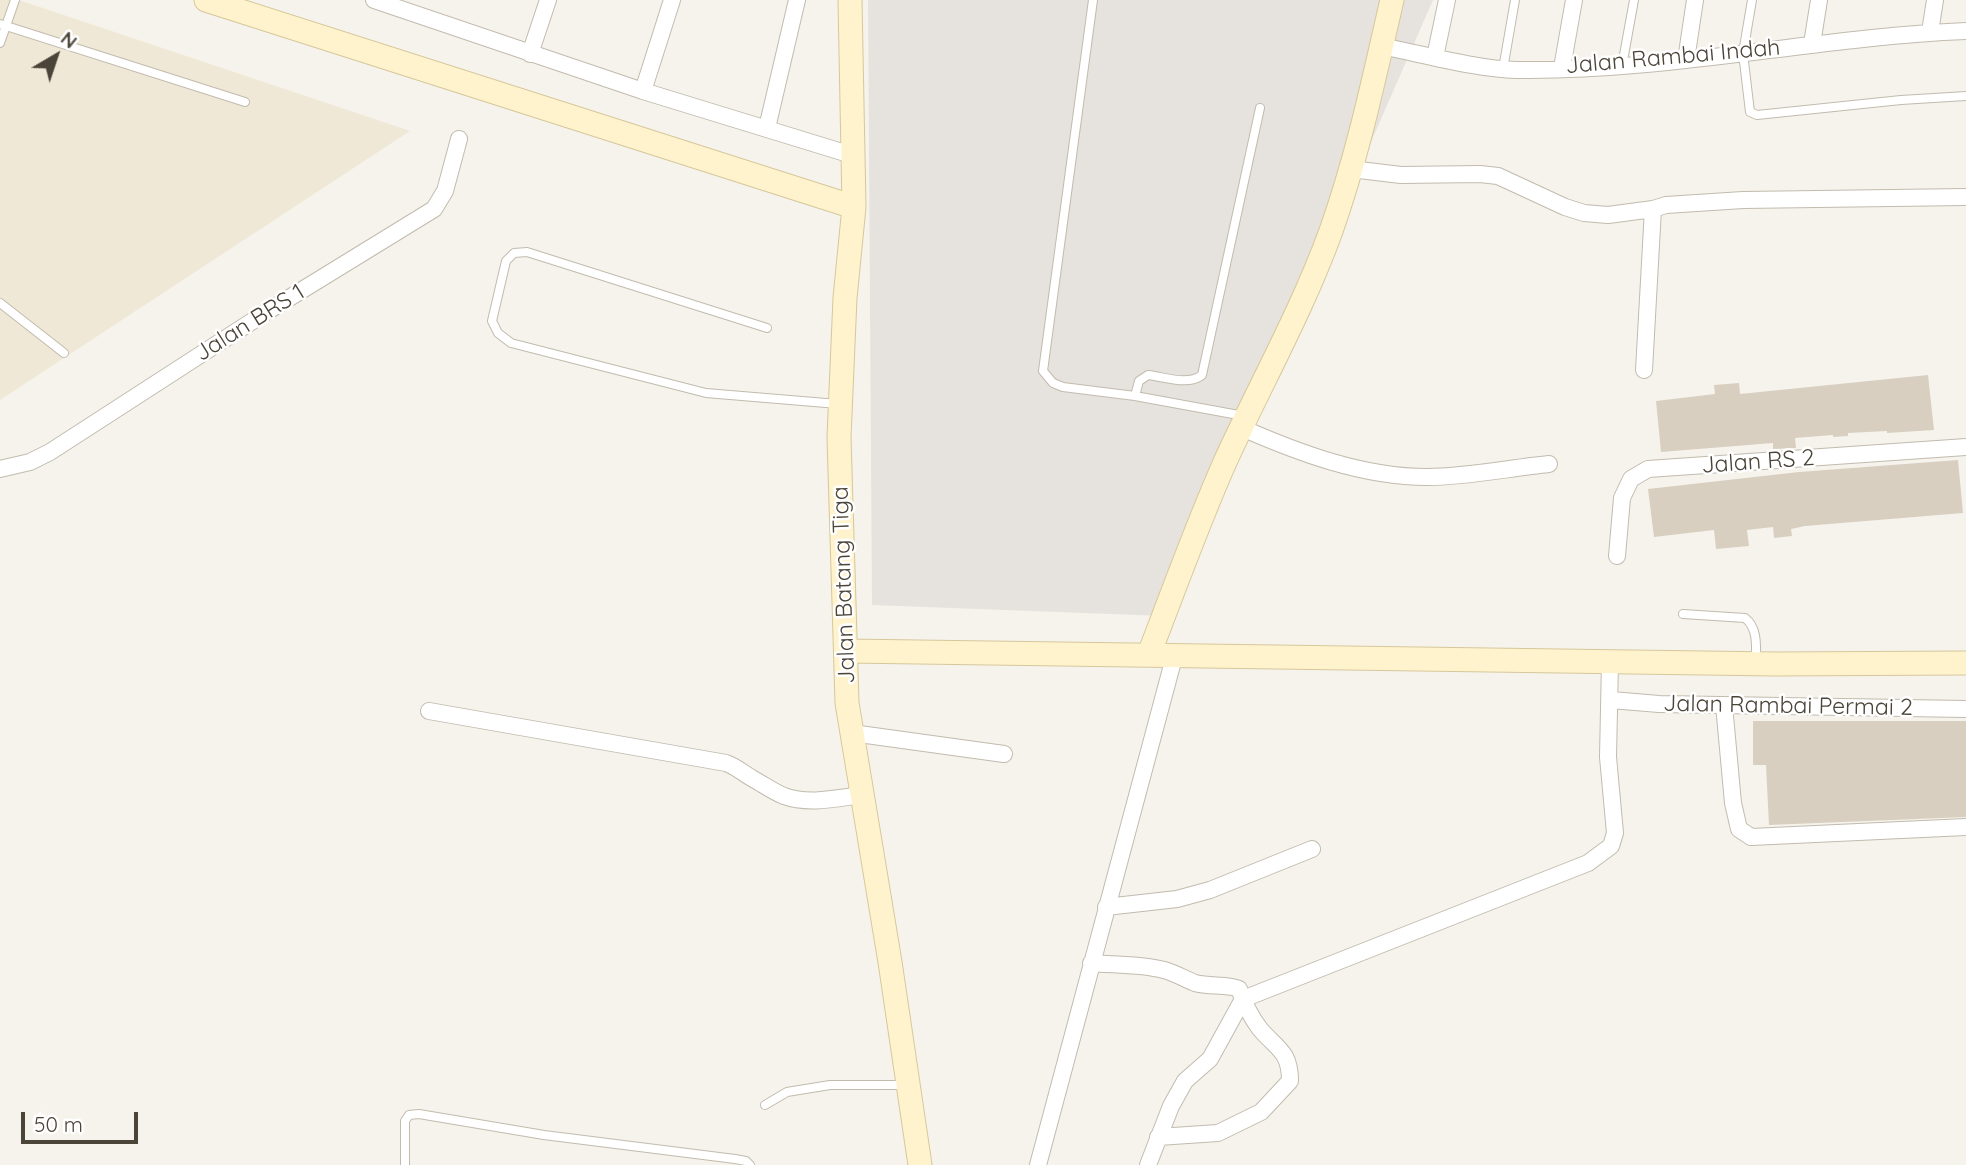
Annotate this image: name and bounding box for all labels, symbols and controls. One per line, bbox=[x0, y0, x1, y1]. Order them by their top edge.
north arrow bbox=[21, 21, 91, 91]
text: N bbox=[56, 26, 82, 53]
street label: Jalan Rambai Indah bbox=[1565, 34, 1781, 80]
street label: Jalan BRS 1 bbox=[190, 278, 310, 368]
street label: Jalan RS 2 bbox=[1701, 444, 1815, 480]
street label: Jalan Batang Tiga bbox=[827, 486, 861, 684]
street label: Jalan Rambai Permai 2 bbox=[1663, 690, 1913, 722]
scale bar bbox=[24, 1098, 142, 1142]
text: 50 m bbox=[34, 1111, 83, 1137]

